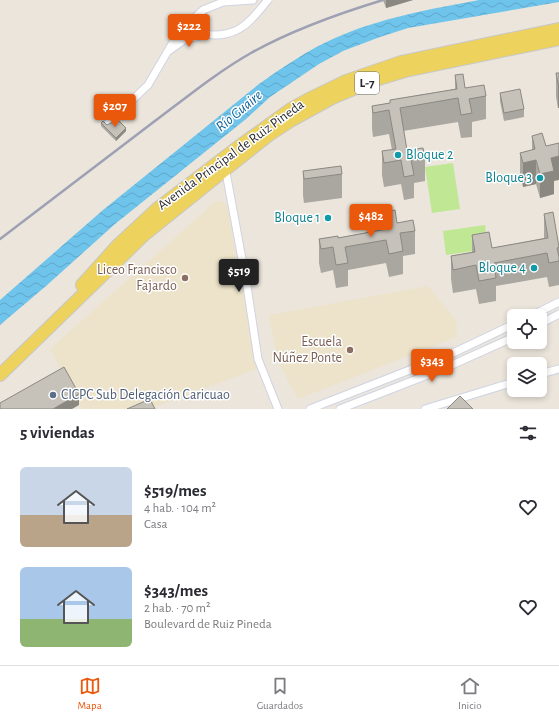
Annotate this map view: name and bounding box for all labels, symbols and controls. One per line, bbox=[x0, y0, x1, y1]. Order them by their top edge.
pin: $222 bbox=[165, 14, 213, 48]
text: $222 bbox=[177, 20, 201, 33]
road number: L-7 bbox=[355, 72, 379, 94]
water label: Río Guaire bbox=[213, 87, 265, 135]
pin: $207 bbox=[91, 94, 139, 128]
street label: Avenida Principal de Ruiz Pineda bbox=[155, 97, 307, 213]
text: $207 bbox=[103, 100, 127, 113]
place label: Bloque 2 bbox=[406, 148, 453, 162]
marker: Bloque 2 bbox=[393, 150, 403, 160]
place label: Bloque 3 bbox=[485, 171, 532, 185]
marker: Bloque 3 bbox=[535, 173, 545, 183]
pin: $482 bbox=[347, 204, 395, 238]
text: $482 bbox=[359, 210, 383, 223]
place label: Bloque 1 bbox=[274, 211, 320, 225]
marker: Bloque 1 bbox=[323, 213, 333, 223]
pin: $519 bbox=[215, 259, 263, 293]
place label: Bloque 4 bbox=[478, 261, 526, 275]
place label: Liceo Francisco Fajardo bbox=[97, 263, 177, 293]
marker: Bloque 4 bbox=[529, 263, 539, 273]
text: $519 bbox=[228, 265, 250, 278]
marker: Liceo Francisco Fajardo bbox=[180, 273, 190, 283]
map controls bbox=[507, 309, 547, 397]
button: locate bbox=[507, 309, 547, 349]
place label: Escuela Núñez Ponte bbox=[272, 335, 343, 365]
marker: Escuela Núñez Ponte bbox=[345, 345, 355, 355]
pin: $343 bbox=[408, 349, 456, 383]
text: $343 bbox=[420, 355, 444, 368]
button: layers bbox=[507, 357, 547, 397]
place label: CICPC Sub Delegación Caricuao bbox=[61, 388, 230, 402]
marker: CICPC Sub Delegación Caricuao bbox=[48, 390, 58, 400]
icon: filters bbox=[517, 422, 539, 444]
text: 5 viviendas bbox=[20, 424, 95, 441]
text: $519/mes bbox=[144, 482, 206, 499]
icon: home bbox=[52, 483, 100, 531]
icon: heart bbox=[517, 496, 539, 518]
text: 4 hab. · 104 m² bbox=[144, 502, 216, 515]
text: Casa bbox=[144, 518, 168, 531]
text: $343/mes bbox=[144, 582, 208, 599]
icon: home bbox=[52, 583, 100, 631]
icon: heart bbox=[517, 596, 539, 618]
text: 2 hab. · 70 m² bbox=[144, 602, 211, 615]
text: Boulevard de Ruiz Pineda bbox=[144, 618, 272, 631]
tab: Mapa bbox=[77, 675, 102, 712]
tab: Guardados bbox=[257, 675, 303, 712]
tab: Inicio bbox=[458, 675, 482, 712]

